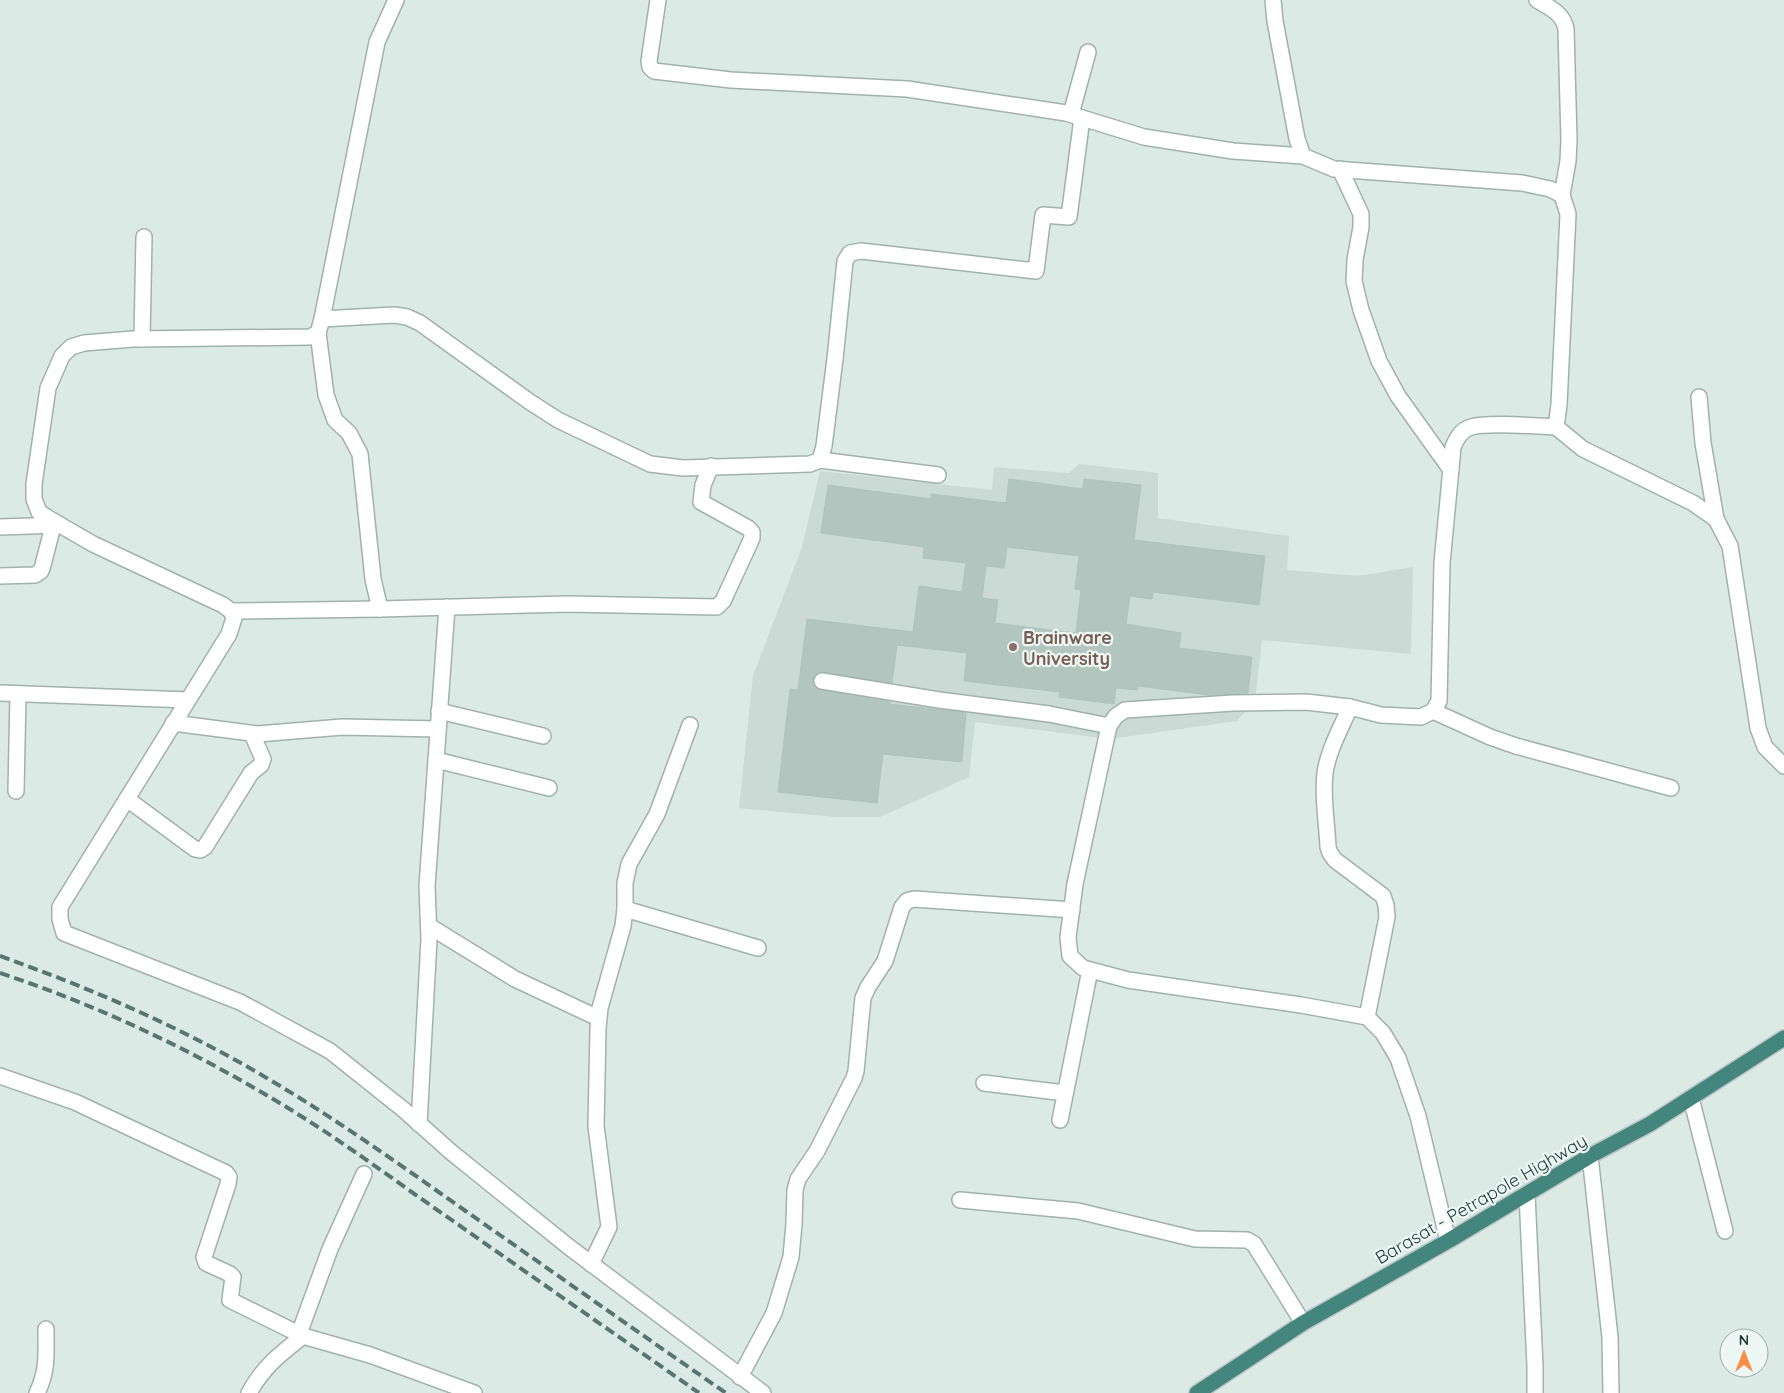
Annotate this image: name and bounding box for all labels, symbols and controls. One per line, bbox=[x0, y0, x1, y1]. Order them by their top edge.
place label: Brainware University bbox=[1023, 626, 1112, 670]
marker: Brainware University bbox=[1007, 641, 1019, 653]
street label: Barasat - Petrapole Highway bbox=[1371, 1129, 1591, 1269]
north arrow bbox=[1719, 1328, 1769, 1378]
text: N bbox=[1739, 1331, 1749, 1349]

